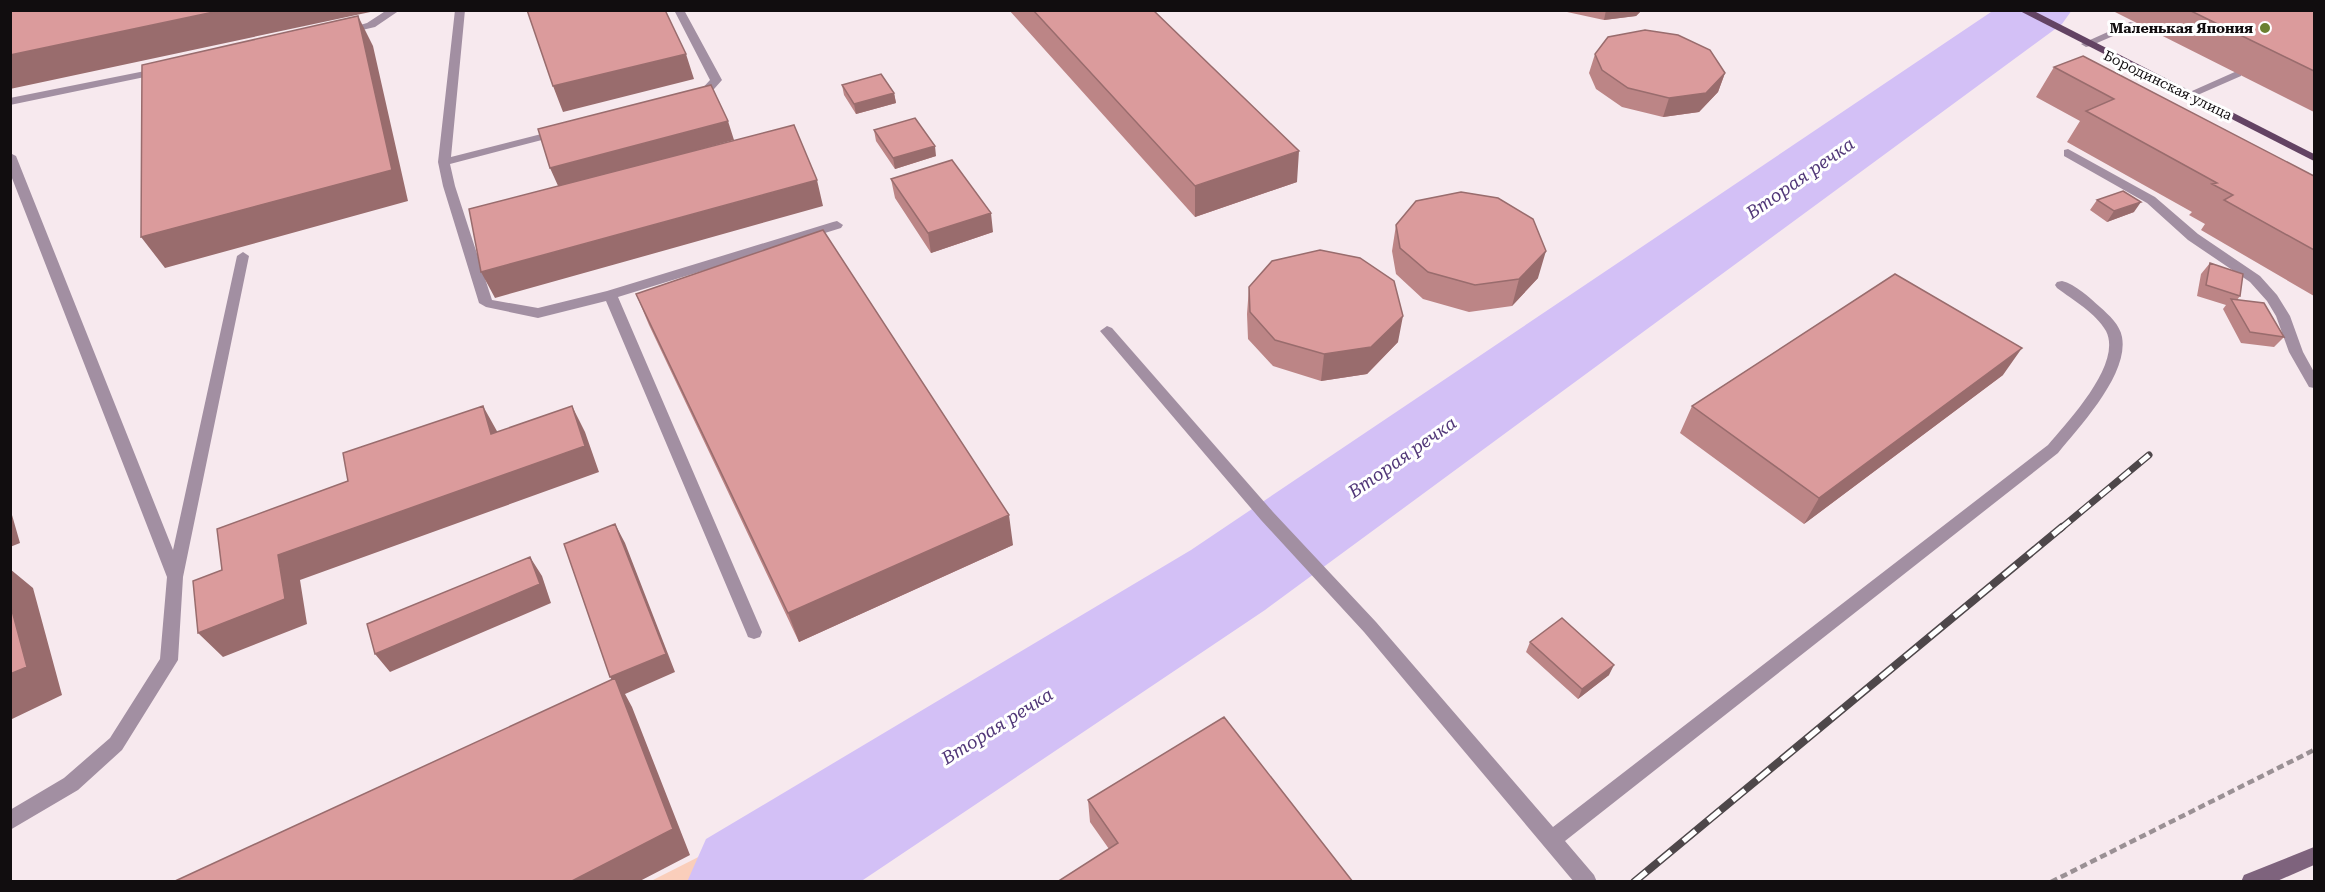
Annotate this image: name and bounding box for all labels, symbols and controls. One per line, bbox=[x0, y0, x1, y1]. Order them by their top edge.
place label: Маленькая Япония bbox=[2110, 20, 2253, 36]
marker: Маленькая Япония bbox=[2258, 21, 2272, 35]
street label: Бородинская улица bbox=[2101, 47, 2235, 123]
water label: Вторая речка bbox=[1741, 133, 1858, 224]
water label: Вторая речка bbox=[1343, 412, 1460, 503]
water label: Вторая речка bbox=[937, 683, 1057, 769]

